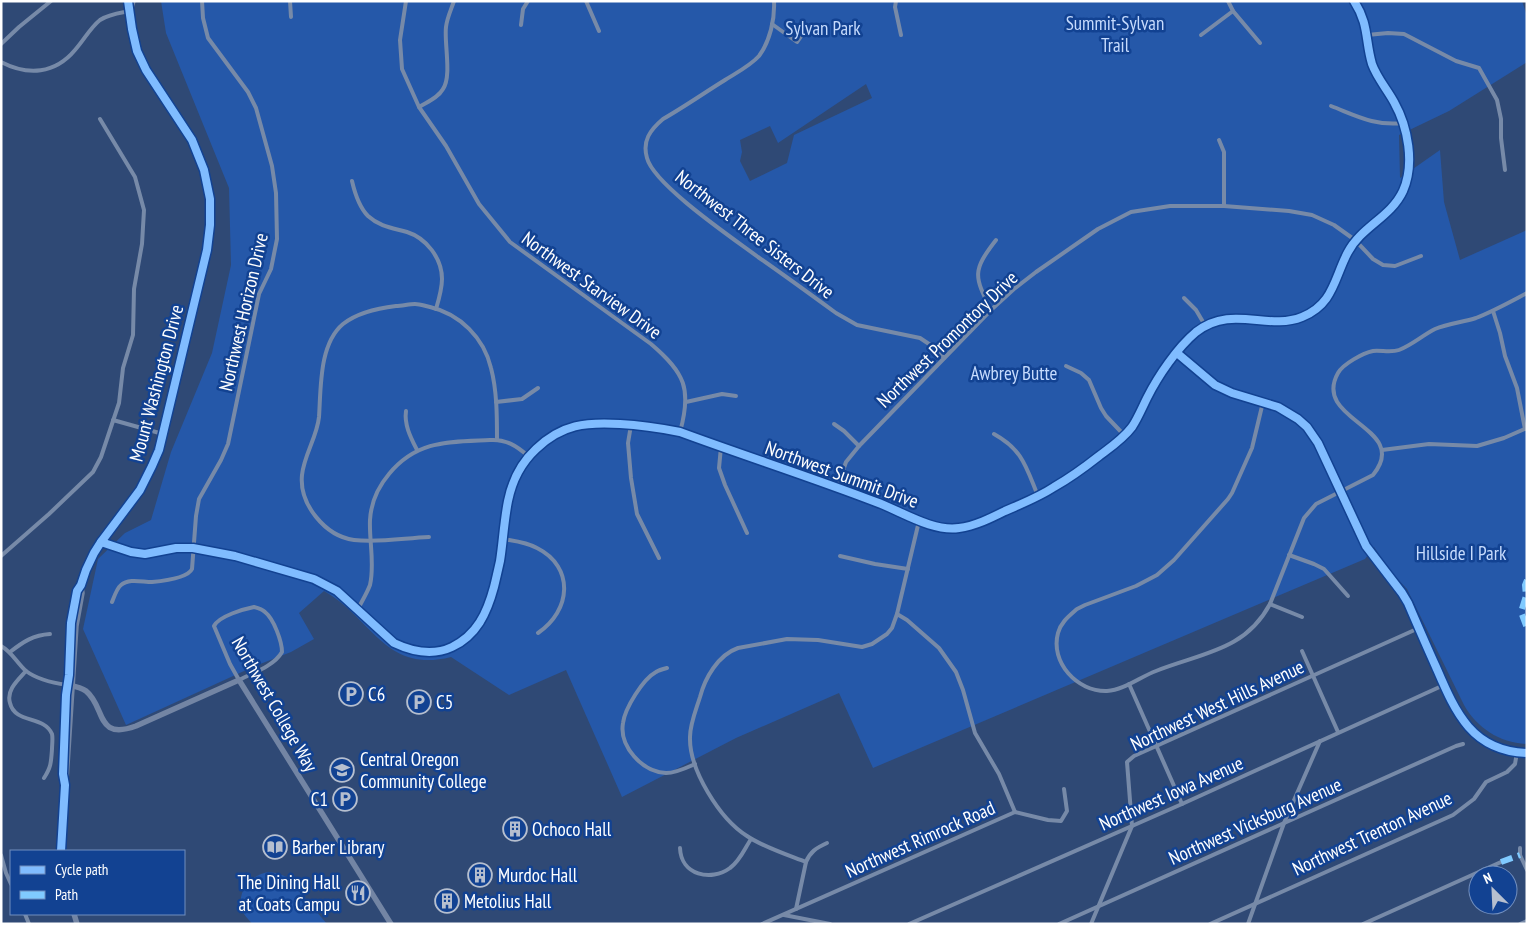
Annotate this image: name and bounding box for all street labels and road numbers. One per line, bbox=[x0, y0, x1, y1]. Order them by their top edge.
street label: Northwest Three Sisters Drive bbox=[671, 164, 839, 304]
street label: Northwest Starview Drive bbox=[517, 226, 667, 344]
street label: Northwest Horizon Drive bbox=[213, 230, 273, 393]
street label: Northwest Promontory Drive bbox=[872, 266, 1022, 412]
street label: Mount Washington Drive bbox=[124, 302, 188, 464]
street label: Northwest Summit Drive bbox=[762, 435, 922, 513]
street label: Northwest College Way bbox=[227, 632, 324, 776]
street label: Northwest West Hills Avenue bbox=[1126, 654, 1308, 756]
street label: Northwest Iowa Avenue bbox=[1095, 750, 1247, 836]
street label: Northwest Vicksburg Avenue bbox=[1165, 772, 1345, 870]
street label: Northwest Trenton Avenue bbox=[1288, 785, 1456, 880]
street label: Northwest Rimrock Road bbox=[841, 795, 999, 883]

